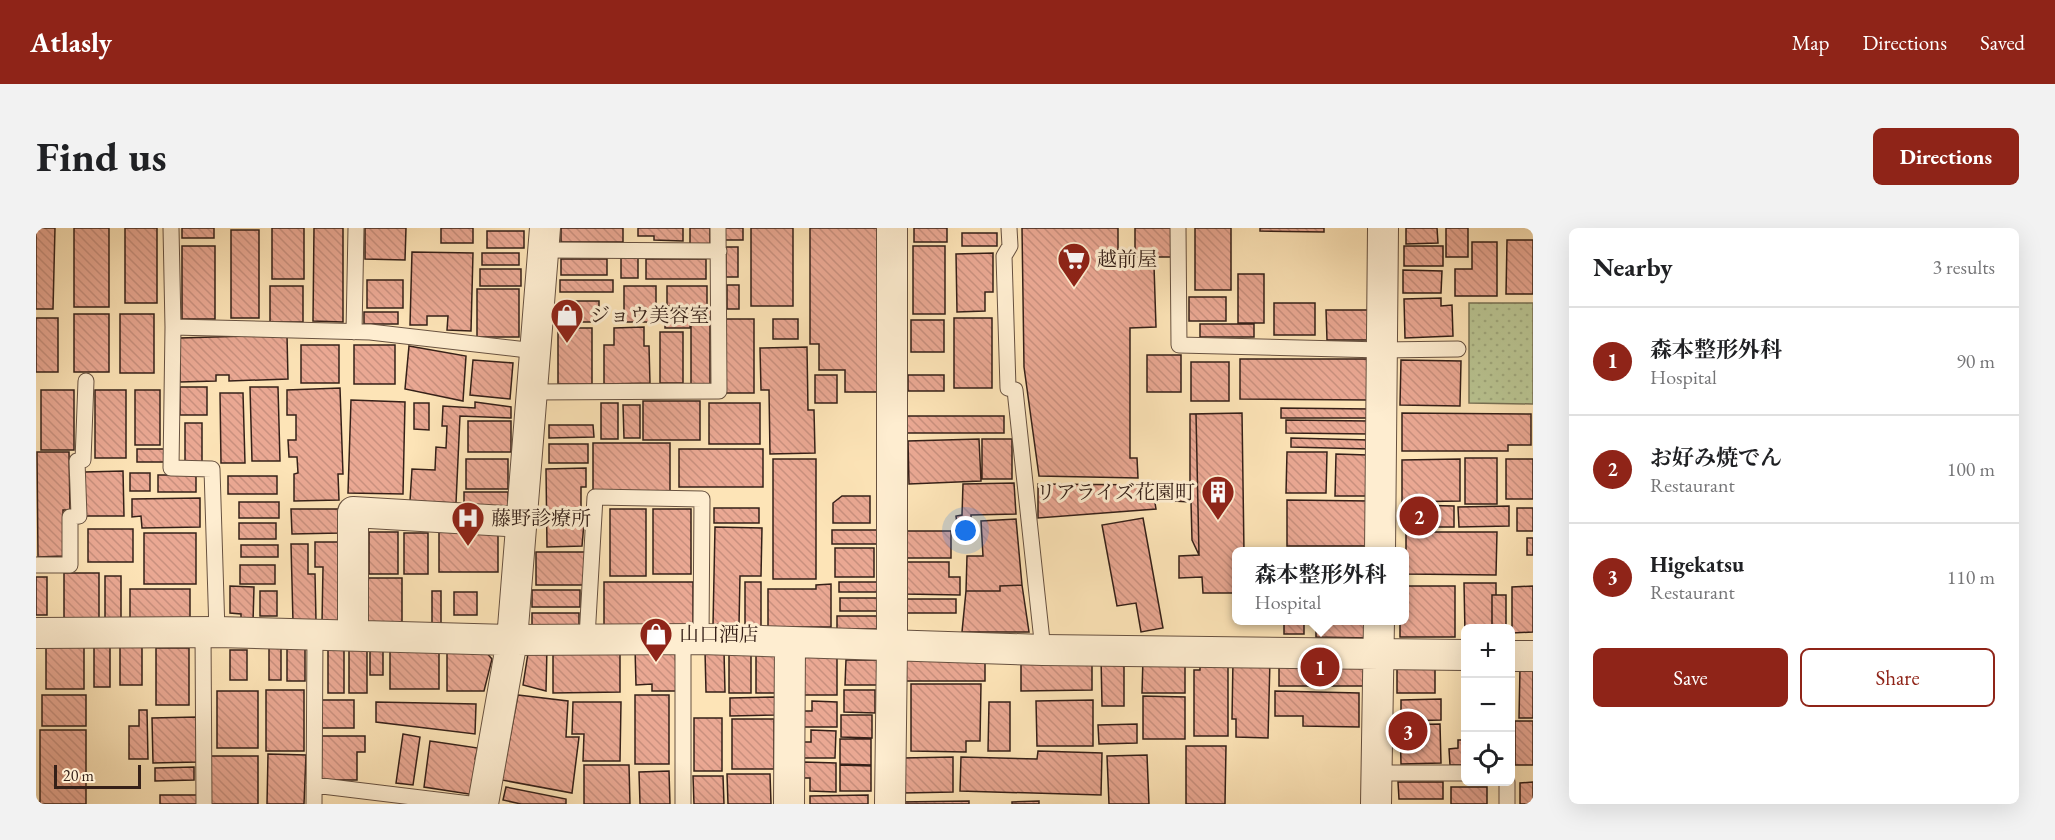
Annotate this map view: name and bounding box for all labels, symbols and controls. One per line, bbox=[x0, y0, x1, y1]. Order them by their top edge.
text: Atlasly bbox=[30, 24, 112, 60]
text: Map bbox=[1792, 29, 1829, 56]
text: Directions bbox=[1862, 29, 1947, 56]
text: Saved bbox=[1980, 29, 2025, 56]
button: Directions bbox=[1873, 128, 2019, 185]
text: Find us bbox=[36, 129, 167, 184]
supermarket icon: 越前屋 bbox=[1056, 241, 1092, 288]
place label: 越前屋 bbox=[1097, 246, 1157, 272]
text: Nearby bbox=[1593, 250, 1673, 284]
text: 3 results bbox=[1932, 254, 1995, 280]
shop icon: ジョウ美容室 bbox=[549, 297, 585, 344]
place label: ジョウ美容室 bbox=[590, 302, 710, 328]
text: 森本整形外科 bbox=[1650, 335, 1782, 364]
text: 1 bbox=[1607, 348, 1618, 374]
text: 90 m bbox=[1956, 348, 1995, 374]
text: Hospital bbox=[1650, 364, 1717, 390]
text: お好み焼でん bbox=[1650, 443, 1782, 472]
text: 2 bbox=[1607, 456, 1618, 482]
text: 100 m bbox=[1947, 456, 1995, 482]
text: Restaurant bbox=[1650, 472, 1735, 498]
building icon: リアライズ花園町 bbox=[1200, 474, 1236, 521]
place label: リアライズ花園町 bbox=[1036, 479, 1195, 505]
pin: 2 bbox=[1400, 494, 1438, 538]
hospital icon: 藤野診療所 bbox=[450, 500, 486, 547]
place label: 藤野診療所 bbox=[491, 505, 591, 531]
your location bbox=[951, 516, 980, 545]
popup bbox=[1232, 547, 1409, 625]
text: Higekatsu bbox=[1650, 550, 1744, 579]
text: 森本整形外科 bbox=[1254, 560, 1387, 589]
text: 3 bbox=[1607, 564, 1618, 590]
text: 110 m bbox=[1947, 564, 1995, 590]
text: Restaurant bbox=[1650, 579, 1735, 605]
text: Hospital bbox=[1254, 589, 1321, 615]
shop icon: 山口酒店 bbox=[638, 616, 674, 663]
place label: 山口酒店 bbox=[679, 621, 759, 647]
map controls bbox=[1461, 624, 1515, 786]
button: + bbox=[1461, 624, 1515, 678]
pin: 1 bbox=[1300, 644, 1340, 690]
button: Save bbox=[1593, 648, 1788, 707]
button: Share bbox=[1800, 648, 1995, 707]
button: − bbox=[1461, 678, 1515, 732]
pin: 3 bbox=[1388, 708, 1428, 754]
button: locate bbox=[1461, 732, 1515, 786]
scale bar bbox=[54, 762, 141, 790]
text: 20 m bbox=[63, 765, 94, 786]

